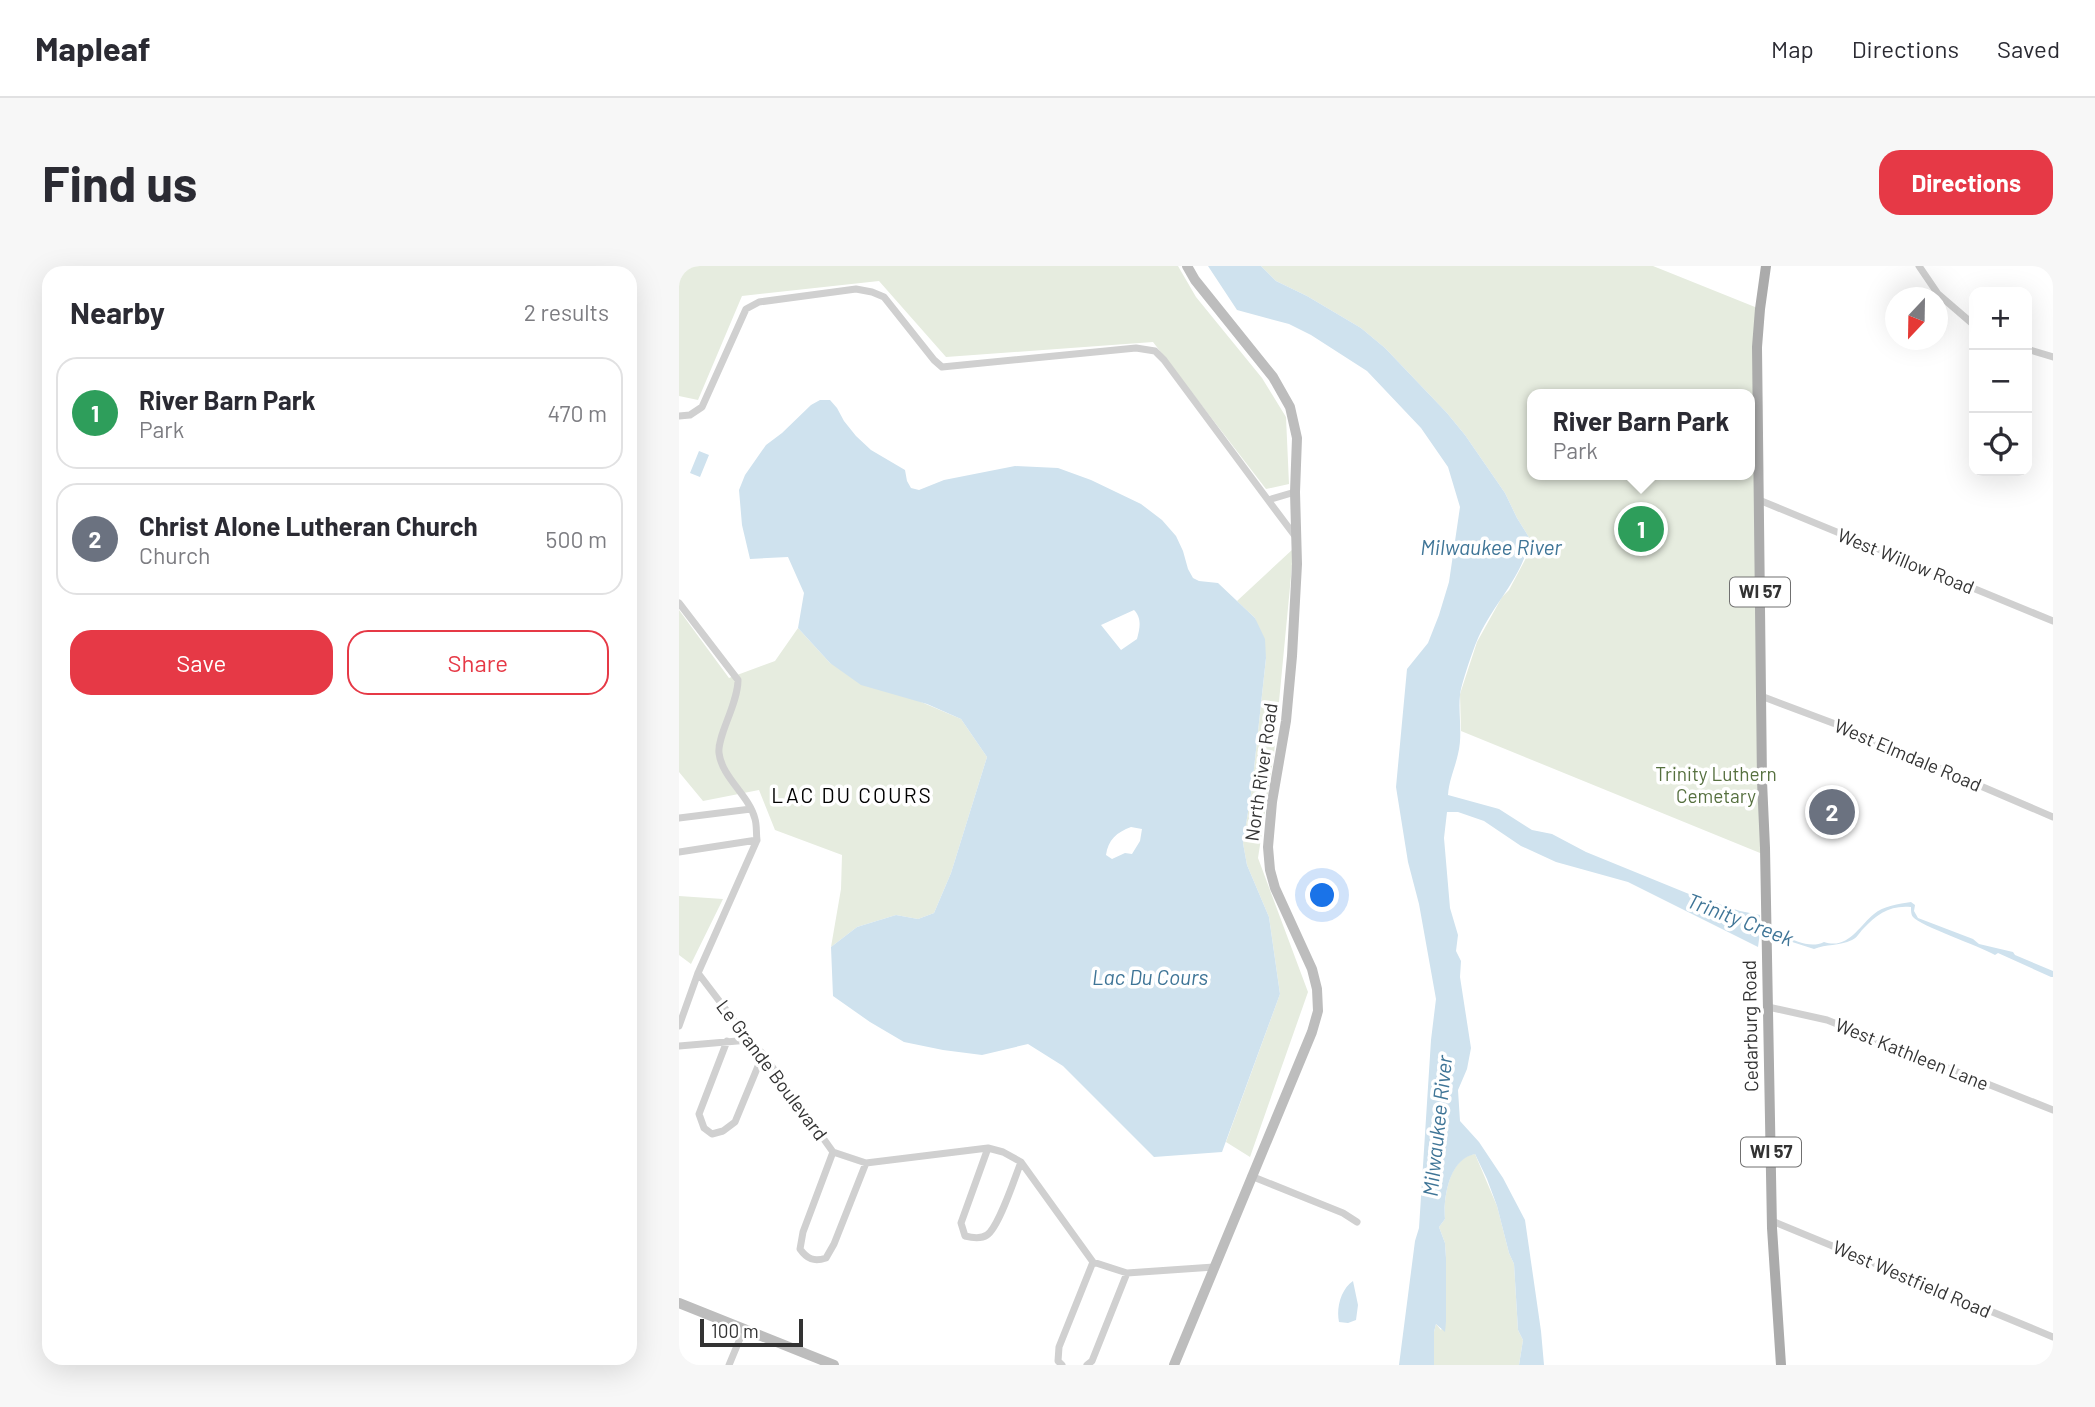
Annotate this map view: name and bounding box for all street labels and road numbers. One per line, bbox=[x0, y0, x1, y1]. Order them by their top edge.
street label: West Willow Road bbox=[1835, 523, 1978, 598]
road number: WI 57 bbox=[1730, 578, 1790, 606]
street label: North River Road bbox=[1239, 701, 1282, 843]
street label: West Elmdale Road bbox=[1831, 713, 1985, 796]
street label: Cedarburg Road bbox=[1737, 960, 1762, 1092]
street label: Le Grande Boulevard bbox=[712, 995, 833, 1144]
street label: West Kathleen Lane bbox=[1832, 1012, 1992, 1095]
road number: WI 57 bbox=[1741, 1138, 1801, 1166]
street label: West Westfield Road bbox=[1830, 1235, 1995, 1322]

